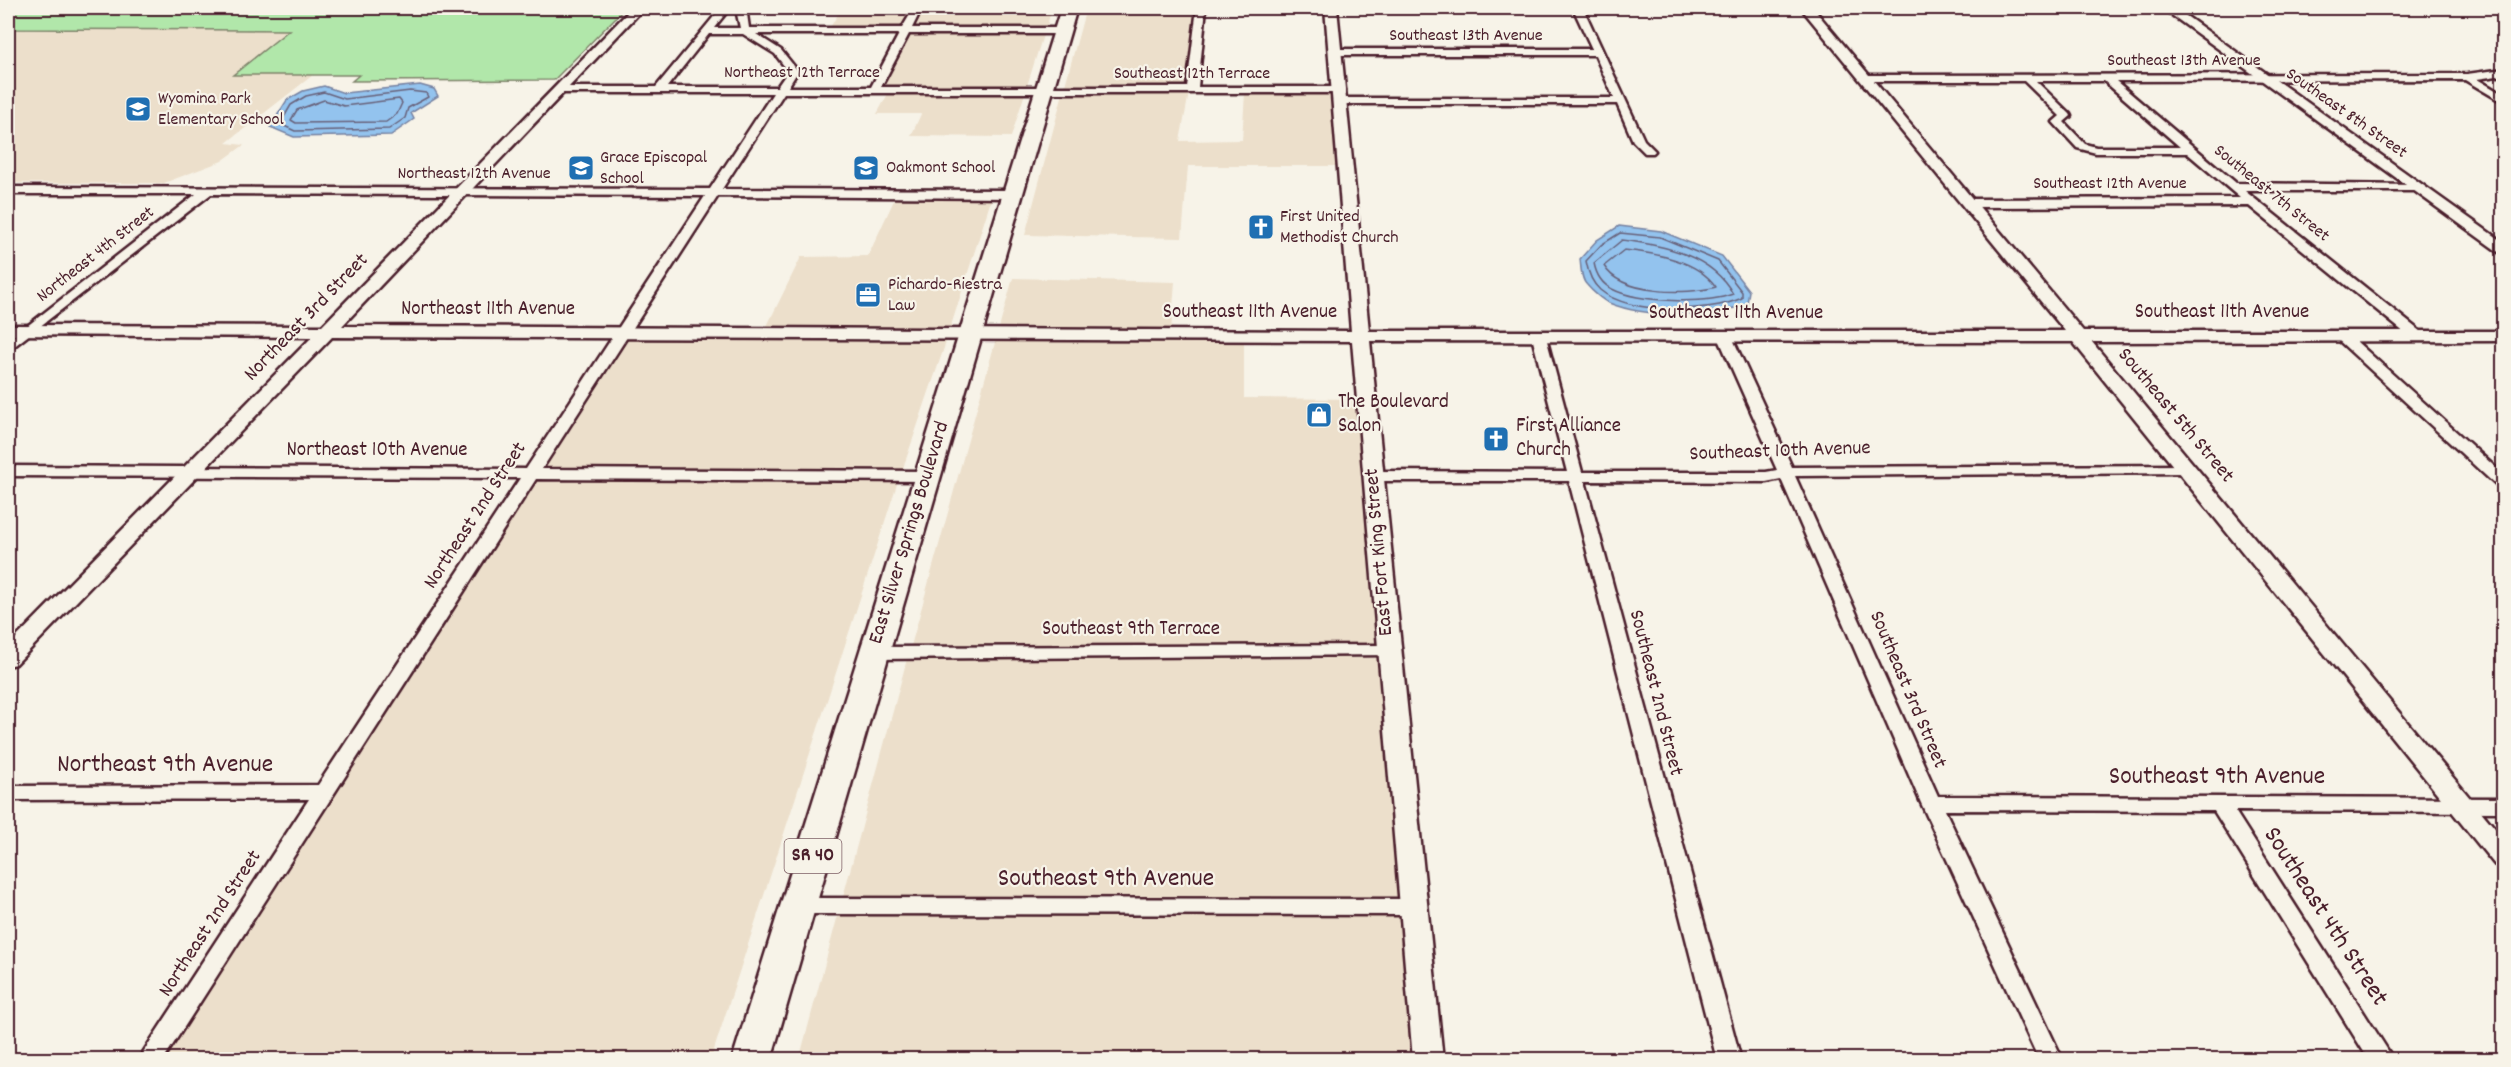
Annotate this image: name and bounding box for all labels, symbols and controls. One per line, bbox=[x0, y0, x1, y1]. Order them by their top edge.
street label: Southeast 13th Avenue bbox=[1389, 24, 1543, 49]
street label: Southeast 13th Avenue bbox=[2107, 49, 2261, 74]
street label: Northeast 12th Terrace bbox=[724, 61, 880, 86]
street label: Southeast 12th Terrace bbox=[1114, 62, 1270, 87]
street label: Southeast 8th Street bbox=[2280, 63, 2412, 166]
place label: Wyomina Park Elementary School bbox=[158, 87, 285, 133]
school or university icon: Wyomina Park Elementary School bbox=[123, 94, 153, 124]
street label: Southeast 7th Street bbox=[2208, 139, 2335, 249]
place label: Grace Episcopal School bbox=[600, 146, 708, 192]
school or university icon: Grace Episcopal School bbox=[566, 153, 596, 183]
school or university icon: Oakmont School bbox=[851, 153, 881, 183]
place label: Oakmont School bbox=[886, 156, 996, 181]
street label: Northeast 12th Avenue bbox=[397, 162, 551, 187]
street label: Southeast 12th Avenue bbox=[2033, 172, 2187, 197]
street label: Northeast 4th Street bbox=[32, 201, 160, 309]
place label: First United Methodist Church bbox=[1280, 205, 1399, 251]
church icon: First United Methodist Church bbox=[1246, 212, 1276, 242]
street label: Northeast 3rd Street bbox=[238, 247, 376, 389]
place label: Pichardo-Riestra Law bbox=[888, 273, 1003, 319]
office icon: Pichardo-Riestra Law bbox=[853, 280, 883, 310]
street label: Northeast 11th Avenue bbox=[401, 295, 575, 325]
street label: Southeast 11th Avenue bbox=[1163, 298, 1337, 328]
street label: Southeast 11th Avenue bbox=[2135, 298, 2309, 328]
street label: Southeast 11th Avenue bbox=[1649, 299, 1823, 329]
street label: Southeast 5th Street bbox=[2109, 342, 2241, 490]
place label: The Boulevard Salon bbox=[1338, 388, 1449, 442]
shop icon: The Boulevard Salon bbox=[1304, 400, 1334, 430]
place label: First Alliance Church bbox=[1516, 412, 1621, 466]
street label: East Silver Springs Boulevard bbox=[862, 418, 958, 648]
church icon: First Alliance Church bbox=[1481, 424, 1511, 454]
street label: Southeast 10th Avenue bbox=[1689, 434, 1871, 470]
street label: Northeast 10th Avenue bbox=[286, 436, 468, 466]
street label: Northeast 2nd Street bbox=[417, 436, 535, 595]
street label: East Fort King Street bbox=[1358, 467, 1402, 637]
street label: Southeast 2nd Street bbox=[1620, 607, 1690, 779]
street label: Southeast 3rd Street bbox=[1860, 607, 1954, 774]
street label: Southeast 9th Terrace bbox=[1042, 615, 1220, 645]
street label: Northeast 9th Avenue bbox=[57, 747, 273, 784]
street label: Southeast 9th Avenue bbox=[2109, 759, 2325, 796]
street label: Southeast 4th Street bbox=[2253, 820, 2397, 1014]
road number: SR 40 bbox=[784, 839, 842, 873]
street label: Northeast 2nd Street bbox=[152, 844, 270, 1003]
street label: Southeast 9th Avenue bbox=[998, 861, 1214, 898]

